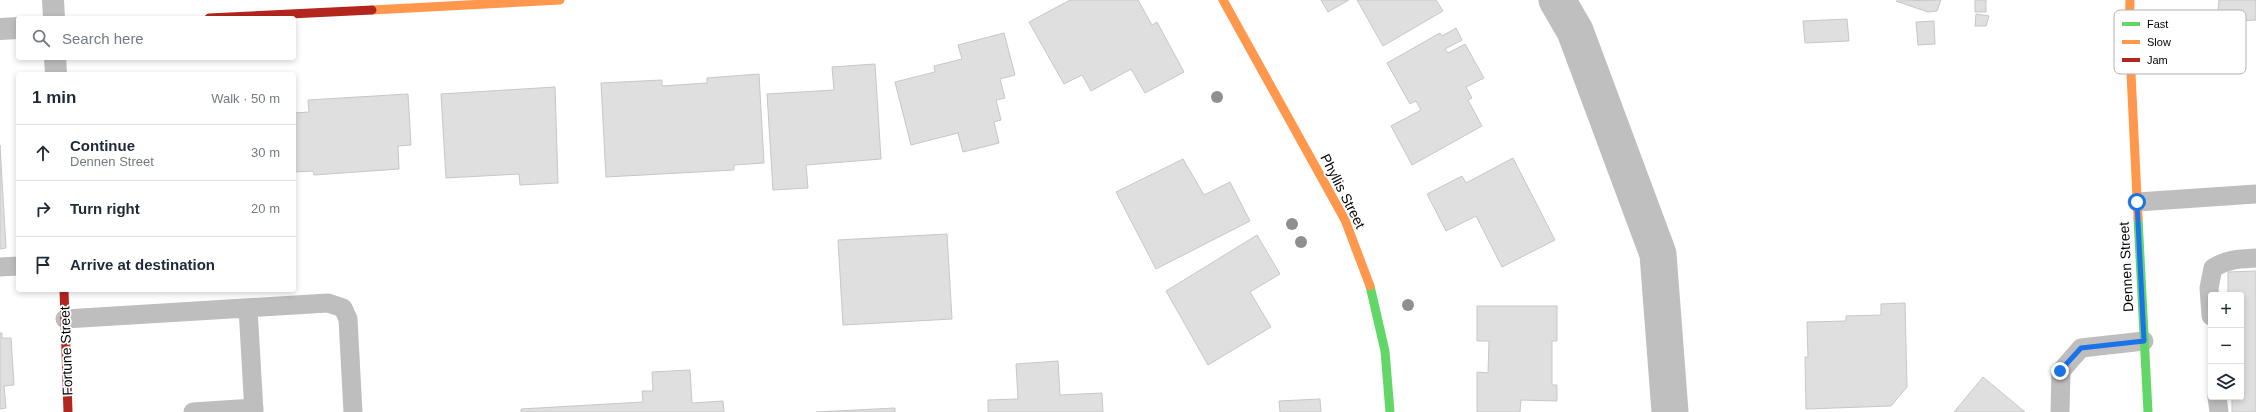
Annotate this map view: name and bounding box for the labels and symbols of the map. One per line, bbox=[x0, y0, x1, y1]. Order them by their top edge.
legend bbox=[2114, 10, 2246, 74]
text: Fast bbox=[2147, 18, 2168, 30]
text: Slow bbox=[2147, 36, 2171, 48]
text: Jam bbox=[2147, 54, 2168, 66]
street label: Phyllis Street bbox=[1317, 151, 1369, 231]
route start bbox=[2128, 193, 2146, 211]
street label: Dennen Street bbox=[2116, 221, 2136, 313]
street label: Fortune Street bbox=[56, 306, 76, 396]
route end bbox=[2051, 362, 2069, 380]

